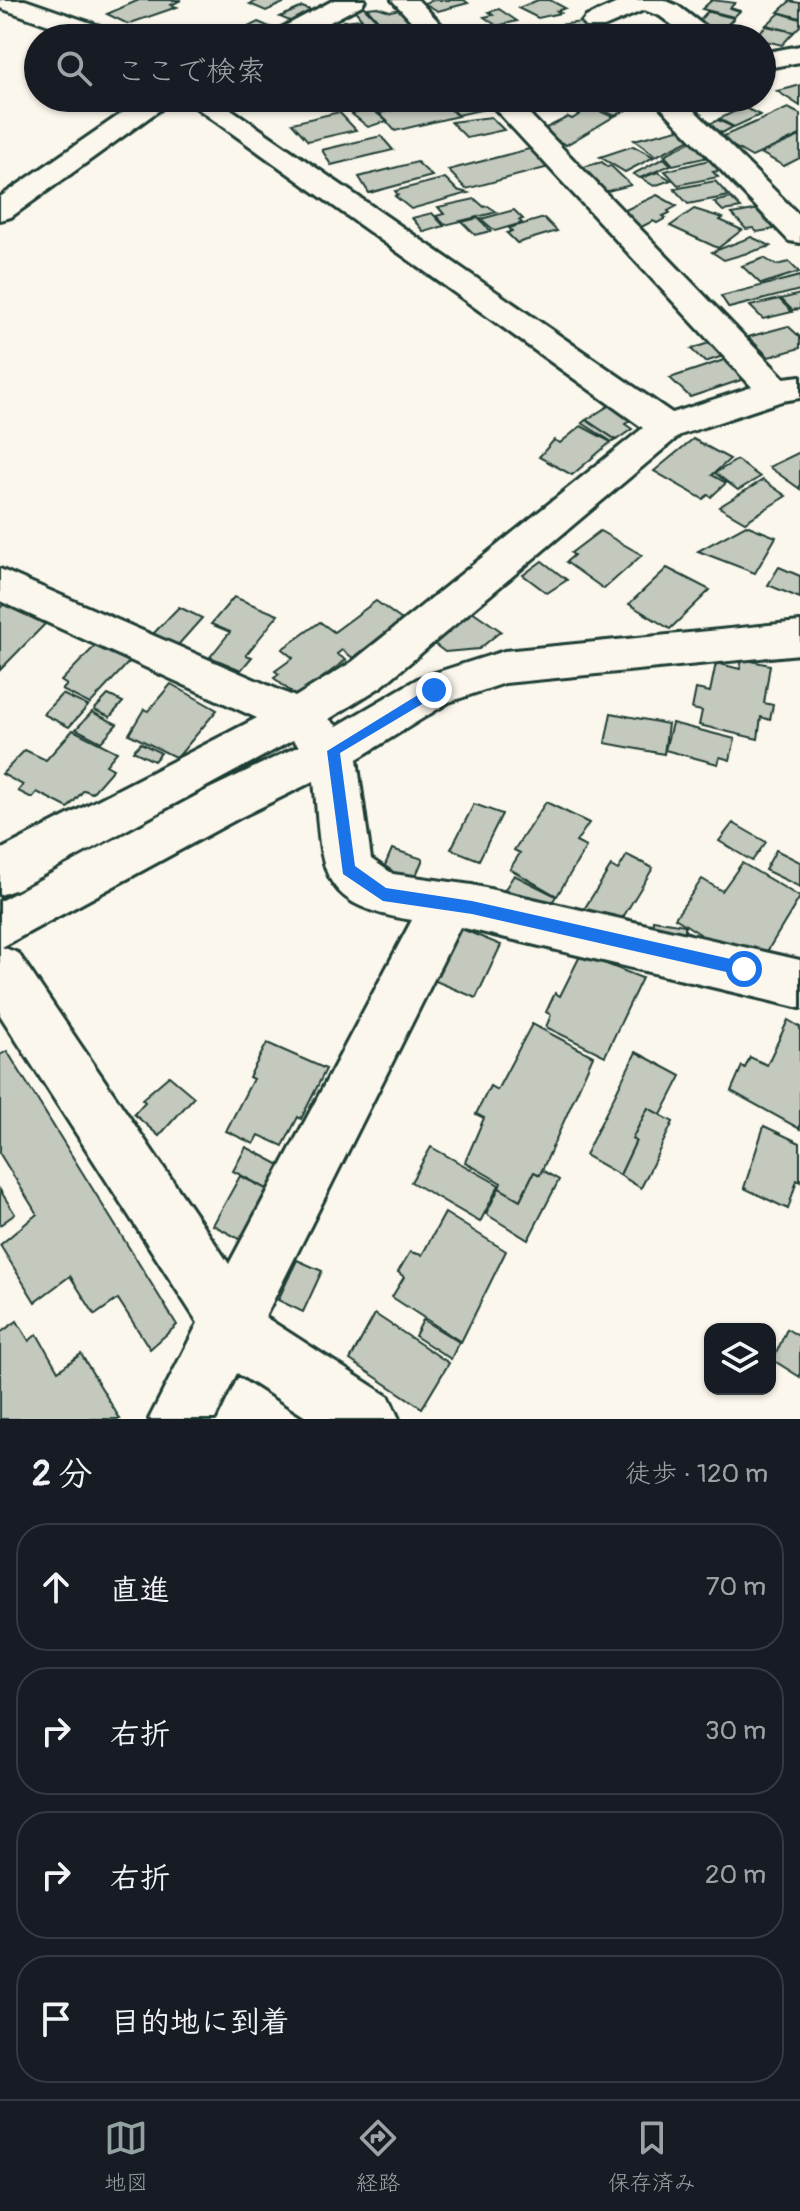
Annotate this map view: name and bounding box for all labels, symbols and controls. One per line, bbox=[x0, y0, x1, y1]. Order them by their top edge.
search box bbox=[24, 24, 776, 112]
icon: search bbox=[52, 46, 96, 90]
text: ここで検索 bbox=[116, 53, 266, 90]
route end bbox=[416, 672, 452, 708]
route start bbox=[726, 951, 762, 987]
map controls bbox=[704, 1323, 776, 1395]
button: layers bbox=[704, 1323, 776, 1395]
text: 2 分 bbox=[32, 1453, 92, 1496]
text: 徒歩 · 120 m bbox=[625, 1458, 768, 1490]
icon: ahead bbox=[34, 1565, 78, 1609]
text: 70 m bbox=[706, 1571, 766, 1603]
text: 直進 bbox=[110, 1572, 170, 1609]
icon: right bbox=[34, 1709, 78, 1753]
text: 30 m bbox=[705, 1715, 766, 1747]
text: 右折 bbox=[110, 1716, 170, 1753]
icon: right bbox=[34, 1853, 78, 1897]
text: 20 m bbox=[705, 1859, 766, 1891]
text: 右折 bbox=[110, 1860, 170, 1897]
icon: arrive bbox=[34, 1997, 78, 2041]
text: 目的地に到着 bbox=[110, 2004, 290, 2041]
tab: 地図 bbox=[104, 2116, 148, 2197]
tab: 経路 bbox=[356, 2116, 400, 2197]
tab: 保存済み bbox=[608, 2116, 696, 2197]

